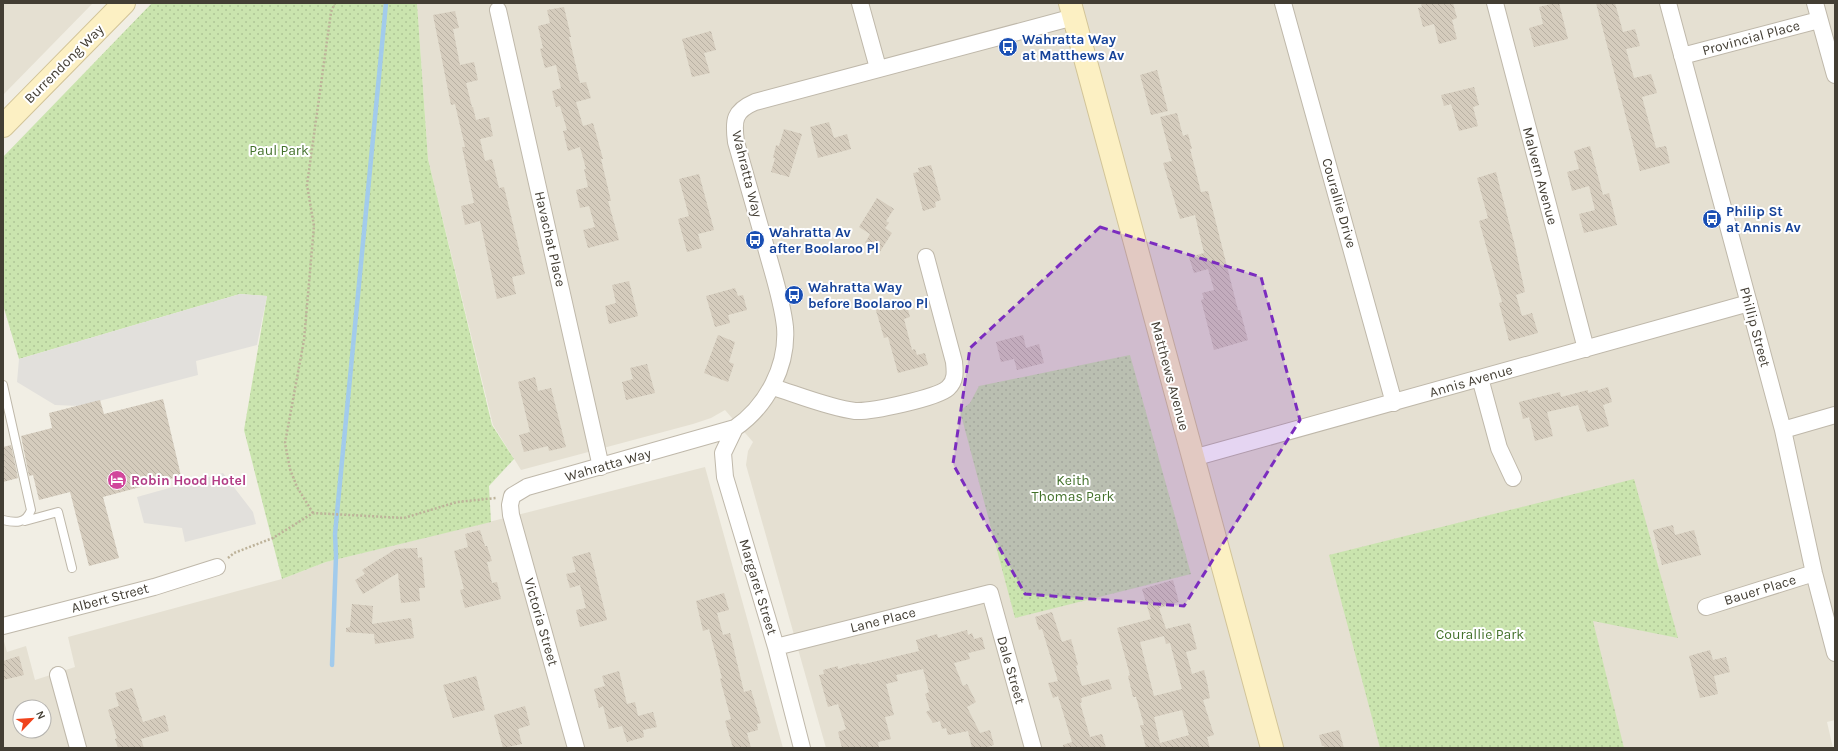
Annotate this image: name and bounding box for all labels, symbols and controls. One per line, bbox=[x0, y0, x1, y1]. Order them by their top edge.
street label: Provincial Place bbox=[1700, 17, 1802, 59]
street label: Burrendong Way bbox=[21, 21, 107, 107]
place label: Wahratta Way at Matthews Av bbox=[1022, 31, 1125, 64]
bus stop icon: Wahratta Way at Matthews Av bbox=[997, 36, 1019, 58]
street label: Malvern Avenue bbox=[1519, 125, 1561, 227]
street label: Wahratta Way bbox=[728, 129, 766, 220]
park label: Paul Park bbox=[249, 142, 309, 159]
street label: Courallie Drive bbox=[1318, 156, 1360, 250]
street label: Havachat Place bbox=[531, 190, 569, 288]
place label: Philip St at Annis Av bbox=[1726, 203, 1801, 236]
bus stop icon: Philip St at Annis Av bbox=[1701, 208, 1723, 230]
place label: Wahratta Av after Boolaroo Pl bbox=[769, 224, 879, 257]
bus stop icon: Wahratta Av after Boolaroo Pl bbox=[744, 229, 766, 251]
place label: Wahratta Way before Boolaroo Pl bbox=[808, 279, 928, 312]
bus stop icon: Wahratta Way before Boolaroo Pl bbox=[783, 284, 805, 306]
street label: Phillip Street bbox=[1736, 285, 1774, 369]
street label: Matthews Avenue bbox=[1147, 319, 1193, 433]
street label: Annis Avenue bbox=[1427, 361, 1515, 401]
street label: Wahratta Way bbox=[563, 444, 654, 485]
hotel icon: Robin Hood Hotel bbox=[106, 469, 128, 491]
place label: Robin Hood Hotel bbox=[131, 472, 246, 489]
park label: Keith Thomas Park bbox=[1032, 472, 1115, 505]
street label: Margaret Street bbox=[735, 537, 781, 637]
street label: Bauer Place bbox=[1722, 571, 1798, 609]
street label: Victoria Street bbox=[520, 576, 562, 668]
street label: Albert Street bbox=[69, 579, 151, 617]
street label: Lane Place bbox=[848, 604, 918, 636]
park label: Courallie Park bbox=[1436, 626, 1524, 643]
street label: Dale Street bbox=[993, 634, 1029, 706]
north arrow bbox=[12, 699, 52, 739]
text: N bbox=[33, 709, 48, 721]

